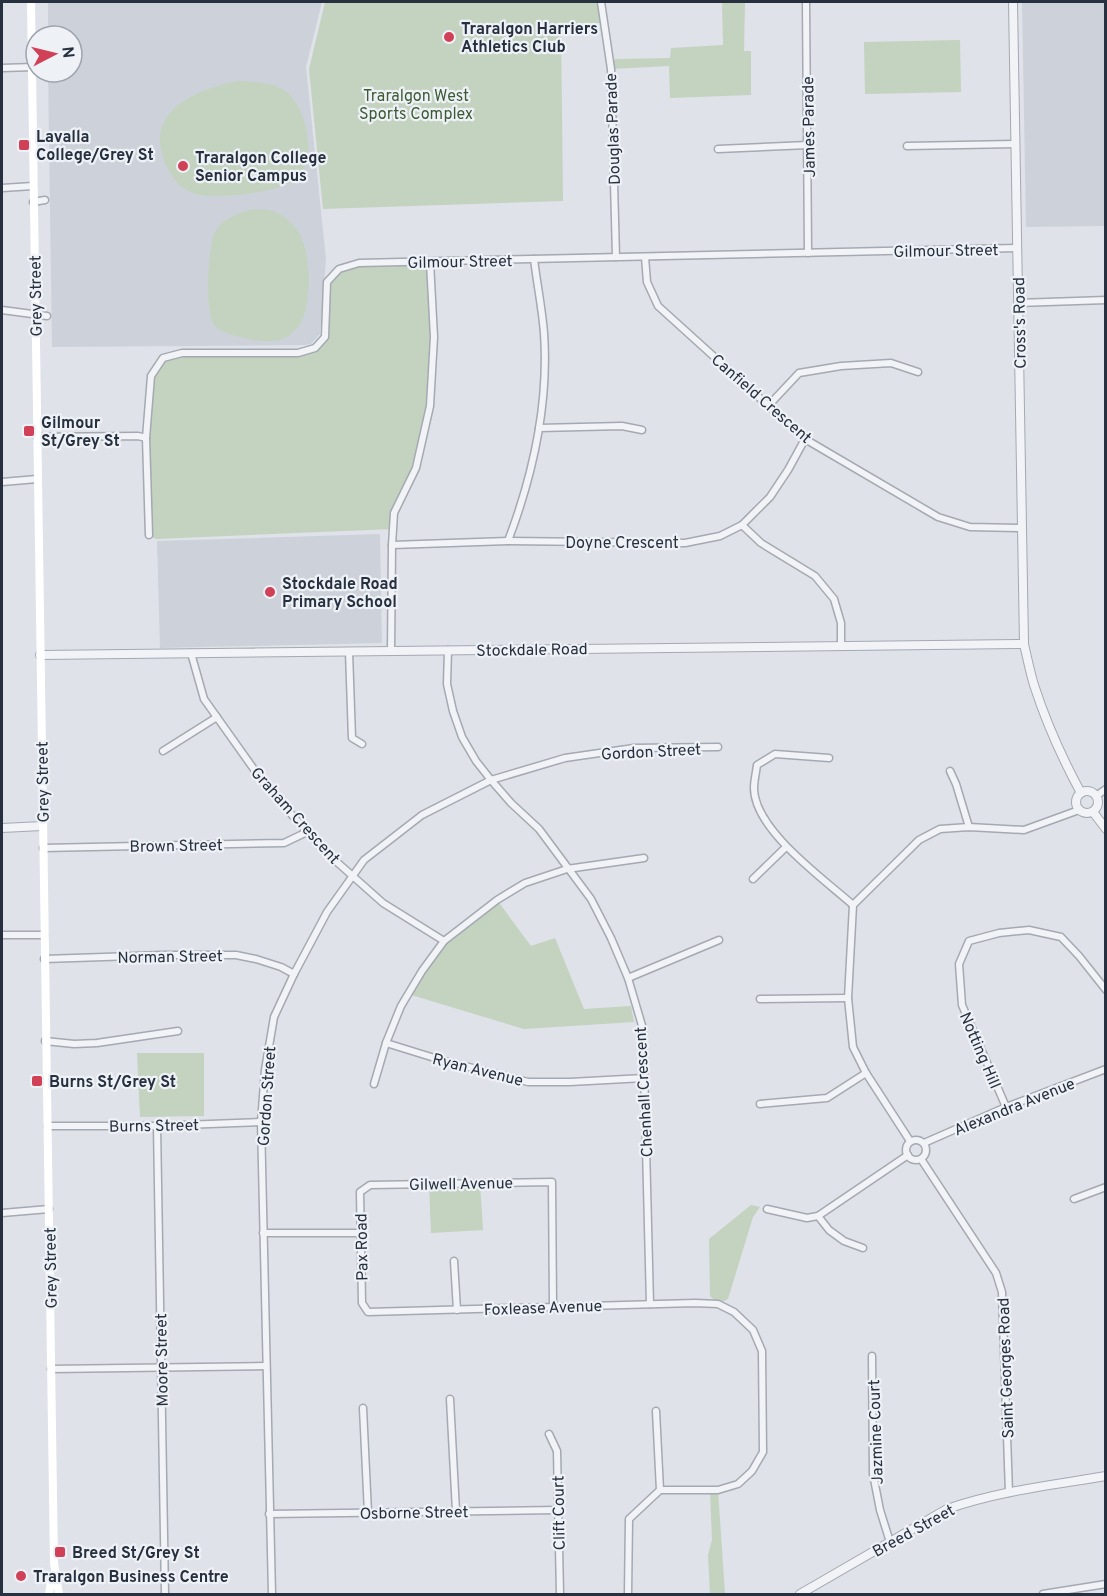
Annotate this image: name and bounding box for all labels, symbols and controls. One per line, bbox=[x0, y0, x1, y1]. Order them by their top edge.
place label: Traralgon Harriers Athletics Club bbox=[461, 20, 598, 58]
north arrow bbox=[24, 24, 84, 84]
marker: Traralgon Harriers Athletics Club bbox=[442, 30, 456, 44]
text: N bbox=[56, 45, 78, 59]
street label: Douglas Parade bbox=[602, 73, 626, 185]
street label: James Parade bbox=[799, 76, 821, 178]
park label: Traralgon West Sports Complex bbox=[359, 87, 473, 125]
place label: Lavalla College/Grey St bbox=[36, 128, 154, 166]
marker: Lavalla College/Grey St bbox=[17, 138, 31, 152]
place label: Traralgon College Senior Campus bbox=[195, 149, 326, 187]
marker: Traralgon College Senior Campus bbox=[176, 159, 190, 173]
street label: Gilmour Street bbox=[893, 241, 999, 263]
street label: Gilmour Street bbox=[407, 252, 513, 274]
street label: Grey Street bbox=[26, 255, 48, 337]
street label: Cross's Road bbox=[1010, 277, 1032, 369]
street label: Canfield Crescent bbox=[706, 350, 815, 449]
place label: Gilmour St/Grey St bbox=[41, 414, 120, 452]
marker: Gilmour St/Grey St bbox=[22, 424, 36, 438]
street label: Doyne Crescent bbox=[565, 534, 679, 554]
place label: Stockdale Road Primary School bbox=[282, 575, 398, 613]
marker: Stockdale Road Primary School bbox=[263, 585, 277, 599]
street label: Stockdale Road bbox=[476, 640, 588, 662]
street label: Gordon Street bbox=[600, 740, 702, 766]
street label: Grey Street bbox=[33, 741, 55, 823]
street label: Graham Crescent bbox=[246, 764, 343, 869]
street label: Brown Street bbox=[129, 836, 223, 858]
street label: Norman Street bbox=[117, 947, 223, 969]
street label: Notting Hill bbox=[954, 1009, 1004, 1092]
street label: Chenhall Crescent bbox=[632, 1026, 658, 1158]
street label: Gordon Street bbox=[255, 1045, 281, 1147]
street label: Ryan Avenue bbox=[430, 1050, 525, 1092]
place label: Burns St/Grey St bbox=[49, 1073, 176, 1093]
marker: Burns St/Grey St bbox=[30, 1074, 44, 1088]
street label: Alexandra Avenue bbox=[951, 1074, 1078, 1141]
street label: Burns Street bbox=[109, 1116, 199, 1138]
street label: Gilwell Avenue bbox=[409, 1174, 513, 1196]
street label: Pax Road bbox=[352, 1213, 374, 1281]
street label: Grey Street bbox=[41, 1227, 63, 1309]
street label: Foxlease Avenue bbox=[484, 1297, 603, 1321]
street label: Saint Georges Road bbox=[995, 1297, 1019, 1439]
street label: Moore Street bbox=[152, 1313, 174, 1407]
street label: Jazmine Court bbox=[865, 1379, 889, 1485]
street label: Clift Court bbox=[549, 1475, 571, 1551]
street label: Breed Street bbox=[869, 1501, 959, 1563]
street label: Osborne Street bbox=[360, 1503, 469, 1525]
place label: Breed St/Grey St bbox=[72, 1544, 200, 1564]
marker: Breed St/Grey St bbox=[53, 1545, 67, 1559]
place label: Traralgon Business Centre bbox=[33, 1568, 229, 1588]
marker: Traralgon Business Centre bbox=[14, 1569, 28, 1583]

